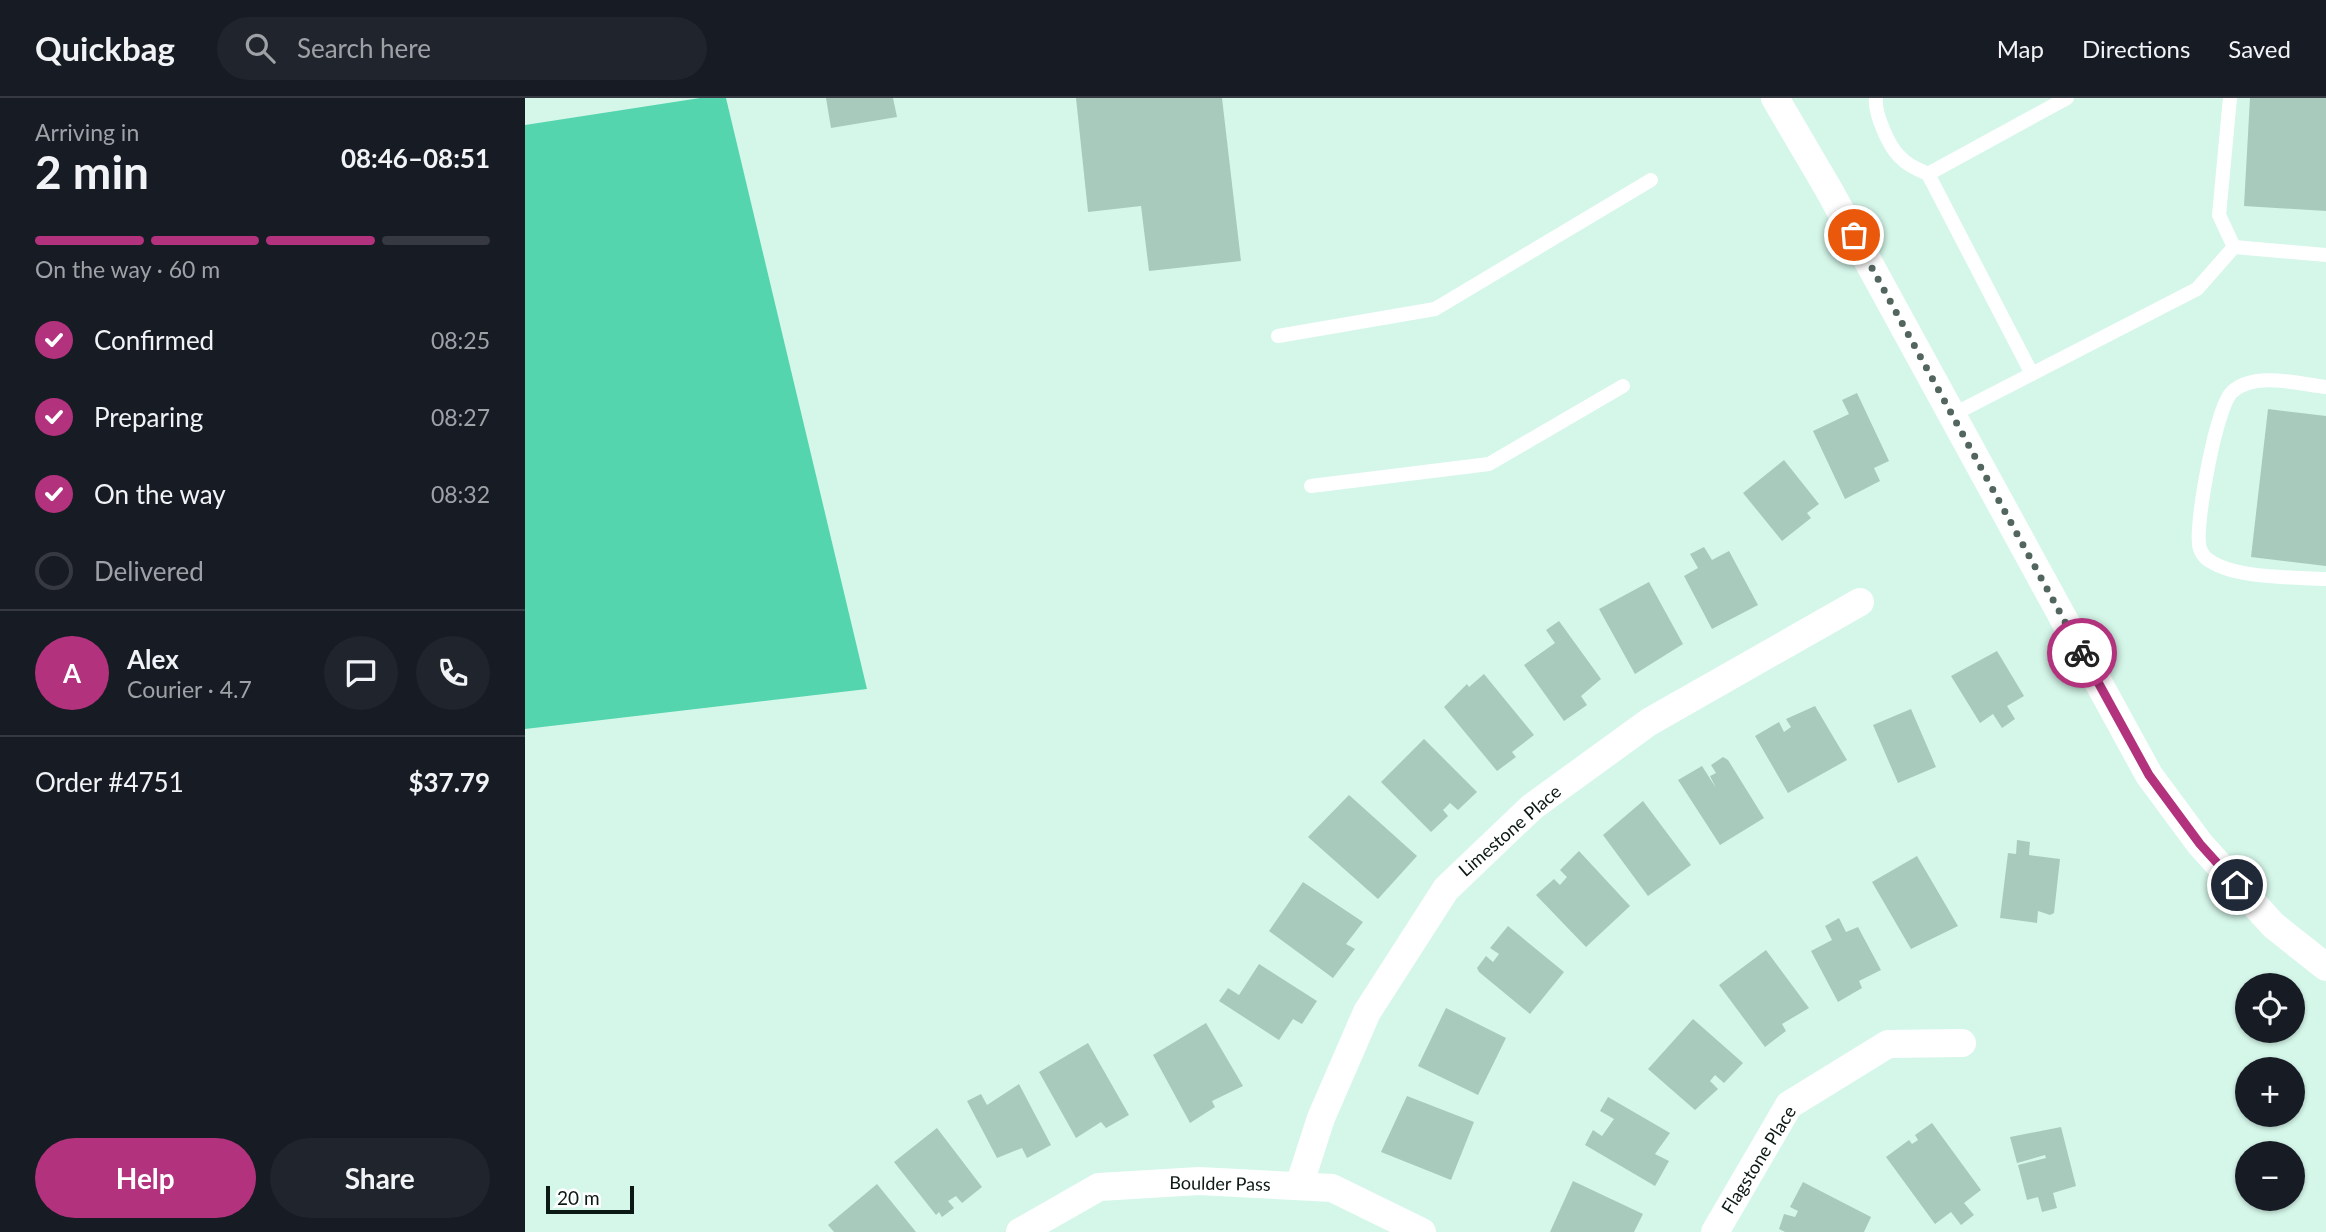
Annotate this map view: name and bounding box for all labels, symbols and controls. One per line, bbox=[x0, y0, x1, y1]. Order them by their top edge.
search box bbox=[217, 17, 707, 80]
text: Quickbag bbox=[35, 28, 175, 68]
icon: search bbox=[241, 29, 279, 67]
text: Search here bbox=[297, 32, 431, 64]
text: Map bbox=[1997, 34, 2044, 63]
text: Directions bbox=[2082, 34, 2190, 63]
text: Saved bbox=[2228, 34, 2291, 63]
text: Arriving in bbox=[35, 118, 139, 146]
text: 08:46–08:51 bbox=[341, 142, 490, 174]
text: 2 min bbox=[35, 144, 149, 199]
pin bbox=[1824, 205, 1884, 265]
icon: bag bbox=[1835, 216, 1873, 254]
text: On the way · 60 m bbox=[35, 255, 220, 283]
icon: check bbox=[35, 321, 73, 359]
text: Confirmed bbox=[94, 324, 214, 356]
text: 08:25 bbox=[431, 326, 490, 354]
icon: check bbox=[35, 398, 73, 436]
text: Preparing bbox=[94, 401, 203, 433]
text: 08:27 bbox=[431, 403, 490, 431]
icon: check bbox=[35, 475, 73, 513]
text: On the way bbox=[94, 478, 226, 510]
text: 08:32 bbox=[431, 480, 490, 508]
text: Delivered bbox=[94, 555, 204, 587]
courier bbox=[2047, 618, 2117, 688]
icon: bike bbox=[2063, 634, 2101, 672]
button: chat bbox=[324, 636, 398, 710]
button: phone bbox=[416, 636, 490, 710]
text: Alex bbox=[127, 643, 179, 675]
text: A bbox=[63, 657, 81, 689]
text: Courier · 4.7 bbox=[127, 675, 252, 703]
text: Order #4751 bbox=[35, 766, 184, 798]
text: $37.79 bbox=[408, 766, 490, 798]
street label: Limestone Place bbox=[1454, 780, 1565, 881]
pin bbox=[2207, 855, 2267, 915]
icon: home bbox=[2218, 866, 2256, 904]
map controls bbox=[2235, 973, 2305, 1211]
button: locate bbox=[2235, 973, 2305, 1043]
button: + bbox=[2235, 1057, 2305, 1127]
street label: Flagstone Place bbox=[1716, 1101, 1800, 1217]
button: Help bbox=[35, 1138, 256, 1218]
button: Share bbox=[270, 1138, 490, 1218]
button: − bbox=[2235, 1141, 2305, 1211]
street label: Boulder Pass bbox=[1169, 1171, 1271, 1195]
scale bar bbox=[546, 1183, 633, 1215]
text: 20 m bbox=[557, 1186, 600, 1209]

